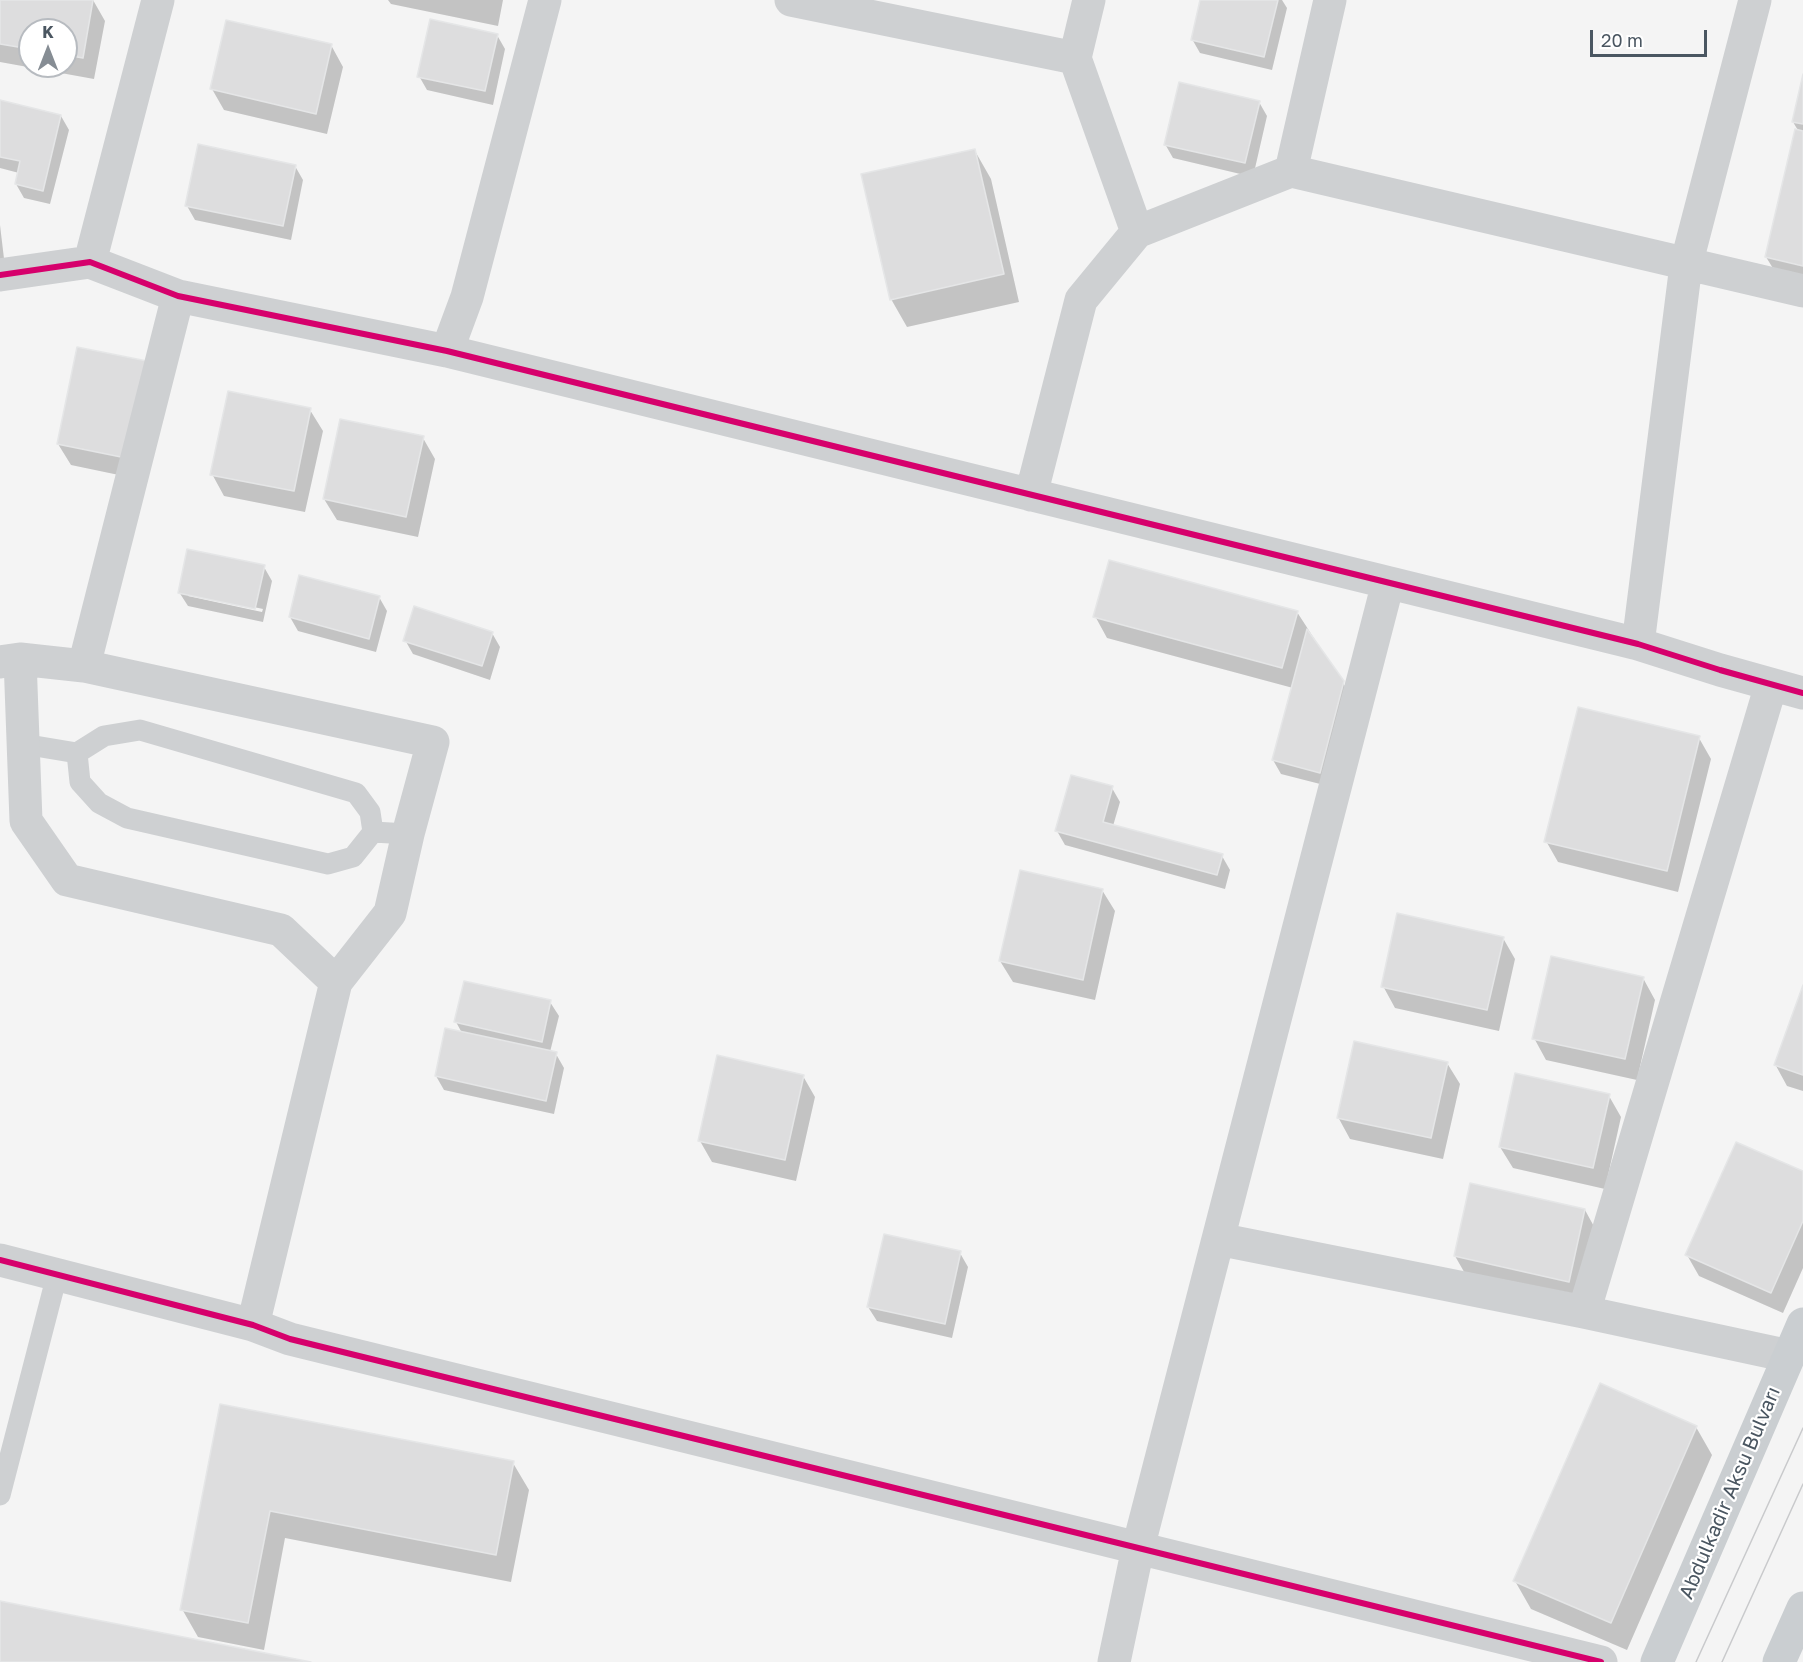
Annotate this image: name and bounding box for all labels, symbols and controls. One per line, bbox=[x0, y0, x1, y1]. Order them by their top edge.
north arrow bbox=[18, 18, 78, 78]
scale bar bbox=[1593, 18, 1710, 56]
text: K bbox=[42, 22, 54, 42]
text: 20 m bbox=[1601, 29, 1643, 51]
street label: Abdulkadir Aksu Bulvarı bbox=[1674, 1383, 1786, 1603]

